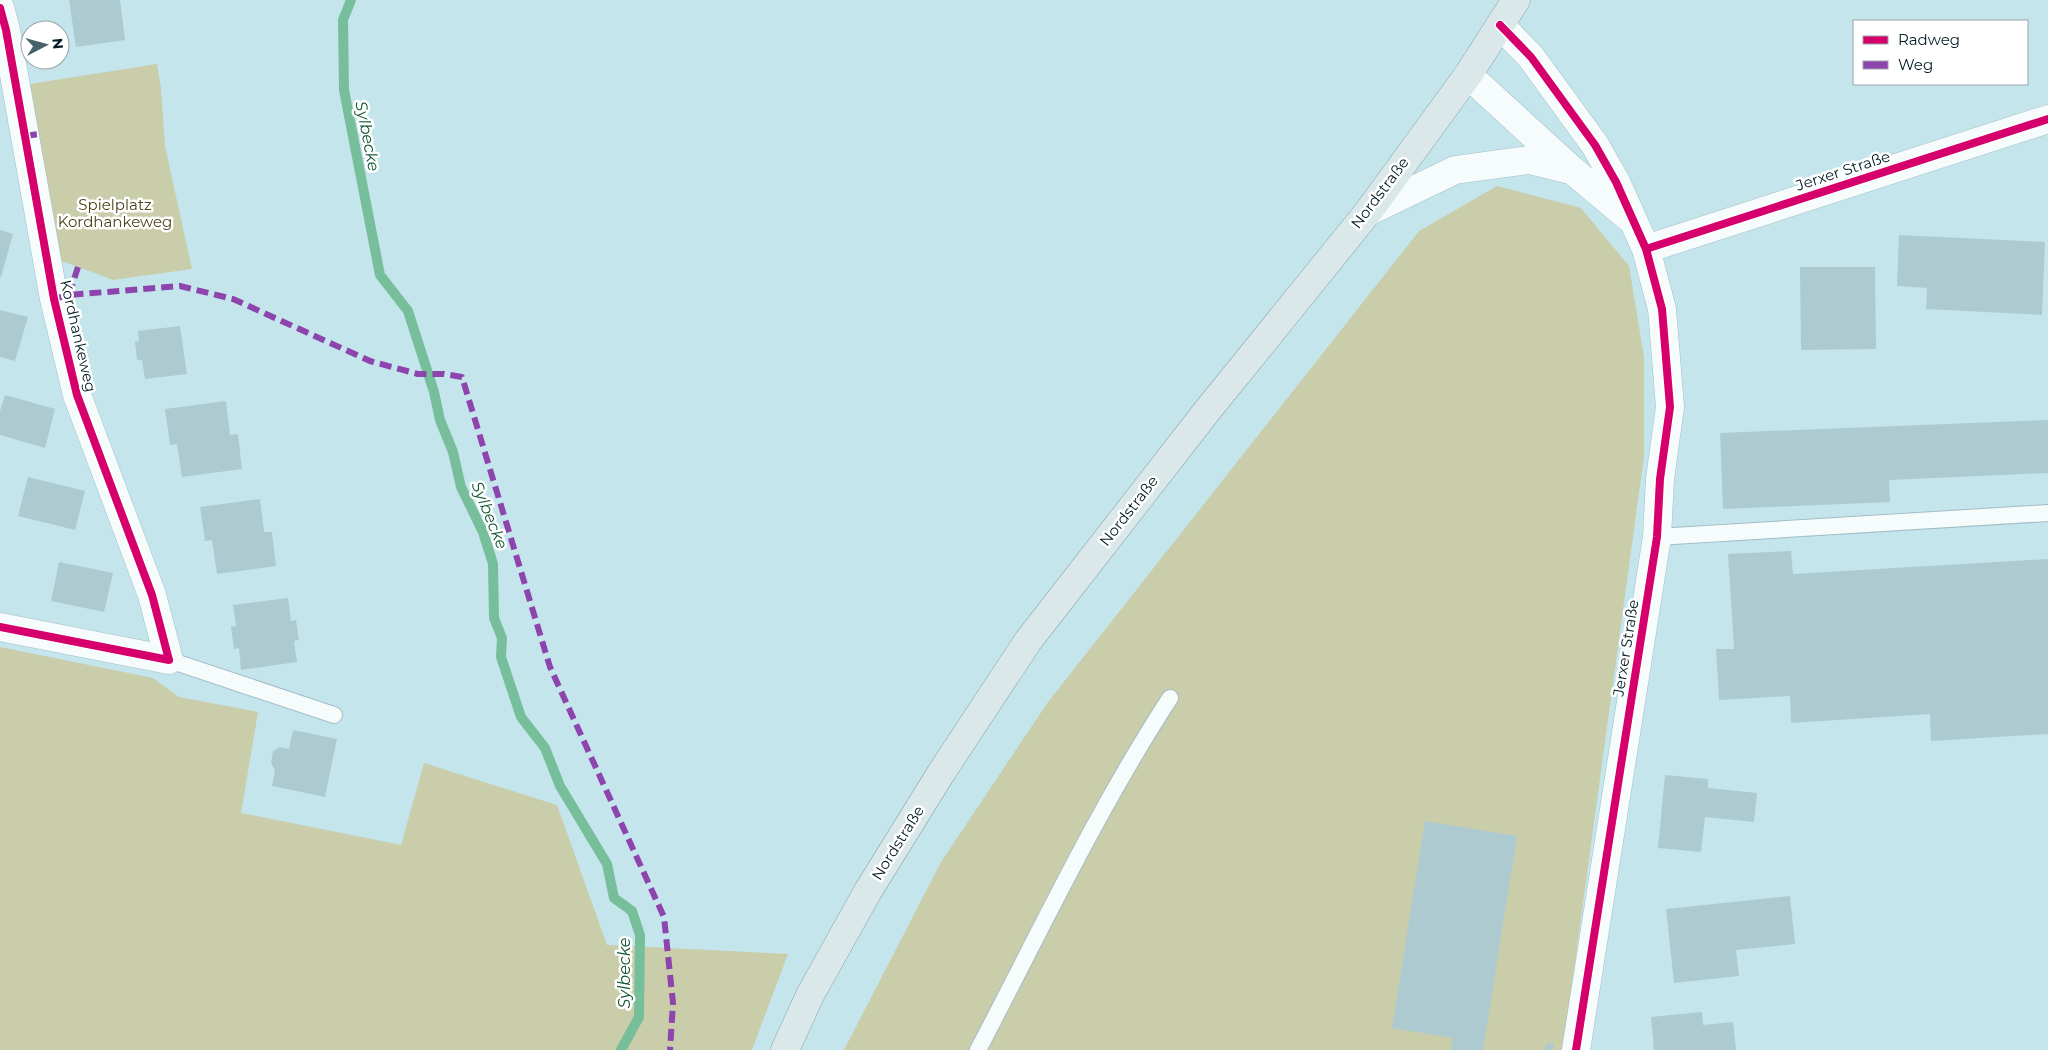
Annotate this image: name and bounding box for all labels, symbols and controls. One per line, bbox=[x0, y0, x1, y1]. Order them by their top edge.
north arrow bbox=[20, 20, 70, 70]
legend bbox=[1853, 20, 2028, 85]
text: Radweg bbox=[1898, 30, 1960, 49]
text: N bbox=[48, 37, 67, 50]
text: Weg bbox=[1898, 55, 1933, 74]
water label: Sylbecke bbox=[351, 99, 384, 173]
street label: Jerxer Straße bbox=[1792, 146, 1892, 195]
street label: Nordstraße bbox=[1347, 153, 1413, 232]
park label: Spielplatz Kordhankeweg bbox=[58, 195, 172, 231]
street label: Kordhankeweg bbox=[56, 278, 101, 394]
street label: Nordstraße bbox=[1095, 472, 1162, 550]
water label: Sylbecke bbox=[467, 479, 512, 552]
street label: Jerxer Straße bbox=[1608, 598, 1643, 699]
street label: Nordstraße bbox=[867, 802, 928, 884]
water label: Sylbecke bbox=[615, 937, 634, 1009]

